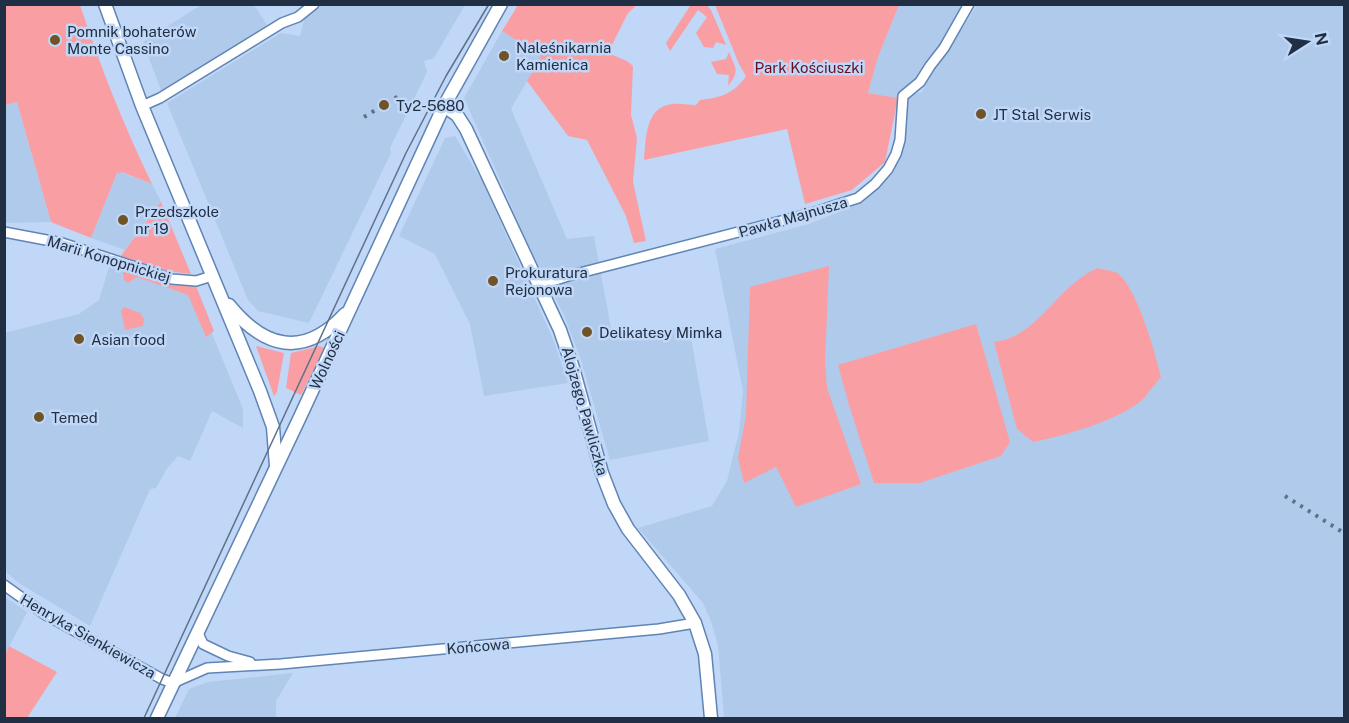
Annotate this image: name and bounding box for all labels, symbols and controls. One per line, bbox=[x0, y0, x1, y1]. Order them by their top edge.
north arrow bbox=[1277, 12, 1337, 72]
place label: Pomnik bohaterów Monte Cassino bbox=[67, 23, 197, 57]
text: N bbox=[1311, 31, 1332, 47]
marker: Pomnik bohaterów Monte Cassino bbox=[48, 33, 62, 47]
place label: Naleśnikarnia Kamienica bbox=[516, 39, 611, 73]
marker: Naleśnikarnia Kamienica bbox=[497, 49, 511, 63]
park label: Park Kościuszki bbox=[755, 59, 863, 76]
place label: Ty2-5680 bbox=[396, 97, 465, 114]
marker: Ty2-5680 bbox=[377, 98, 391, 112]
place label: JT Stal Serwis bbox=[993, 106, 1091, 123]
marker: JT Stal Serwis bbox=[974, 107, 988, 121]
street label: Pawła Majnusza bbox=[737, 193, 849, 241]
place label: Przedszkole nr 19 bbox=[135, 203, 219, 237]
marker: Przedszkole nr 19 bbox=[116, 213, 130, 227]
street label: Marii Konopnickiej bbox=[45, 232, 173, 286]
place label: Prokuratura Rejonowa bbox=[505, 264, 588, 298]
marker: Prokuratura Rejonowa bbox=[486, 274, 500, 288]
place label: Delikatesy Mimka bbox=[599, 324, 722, 341]
marker: Delikatesy Mimka bbox=[580, 325, 594, 339]
street label: Wolności bbox=[306, 328, 348, 392]
place label: Asian food bbox=[91, 331, 165, 348]
marker: Asian food bbox=[72, 332, 86, 346]
street label: Alojzego Pawliczka bbox=[558, 345, 612, 477]
place label: Temed bbox=[51, 409, 98, 426]
marker: Temed bbox=[32, 410, 46, 424]
street label: Henryka Sienkiewicza bbox=[17, 590, 159, 682]
street label: Końcowa bbox=[446, 635, 510, 657]

